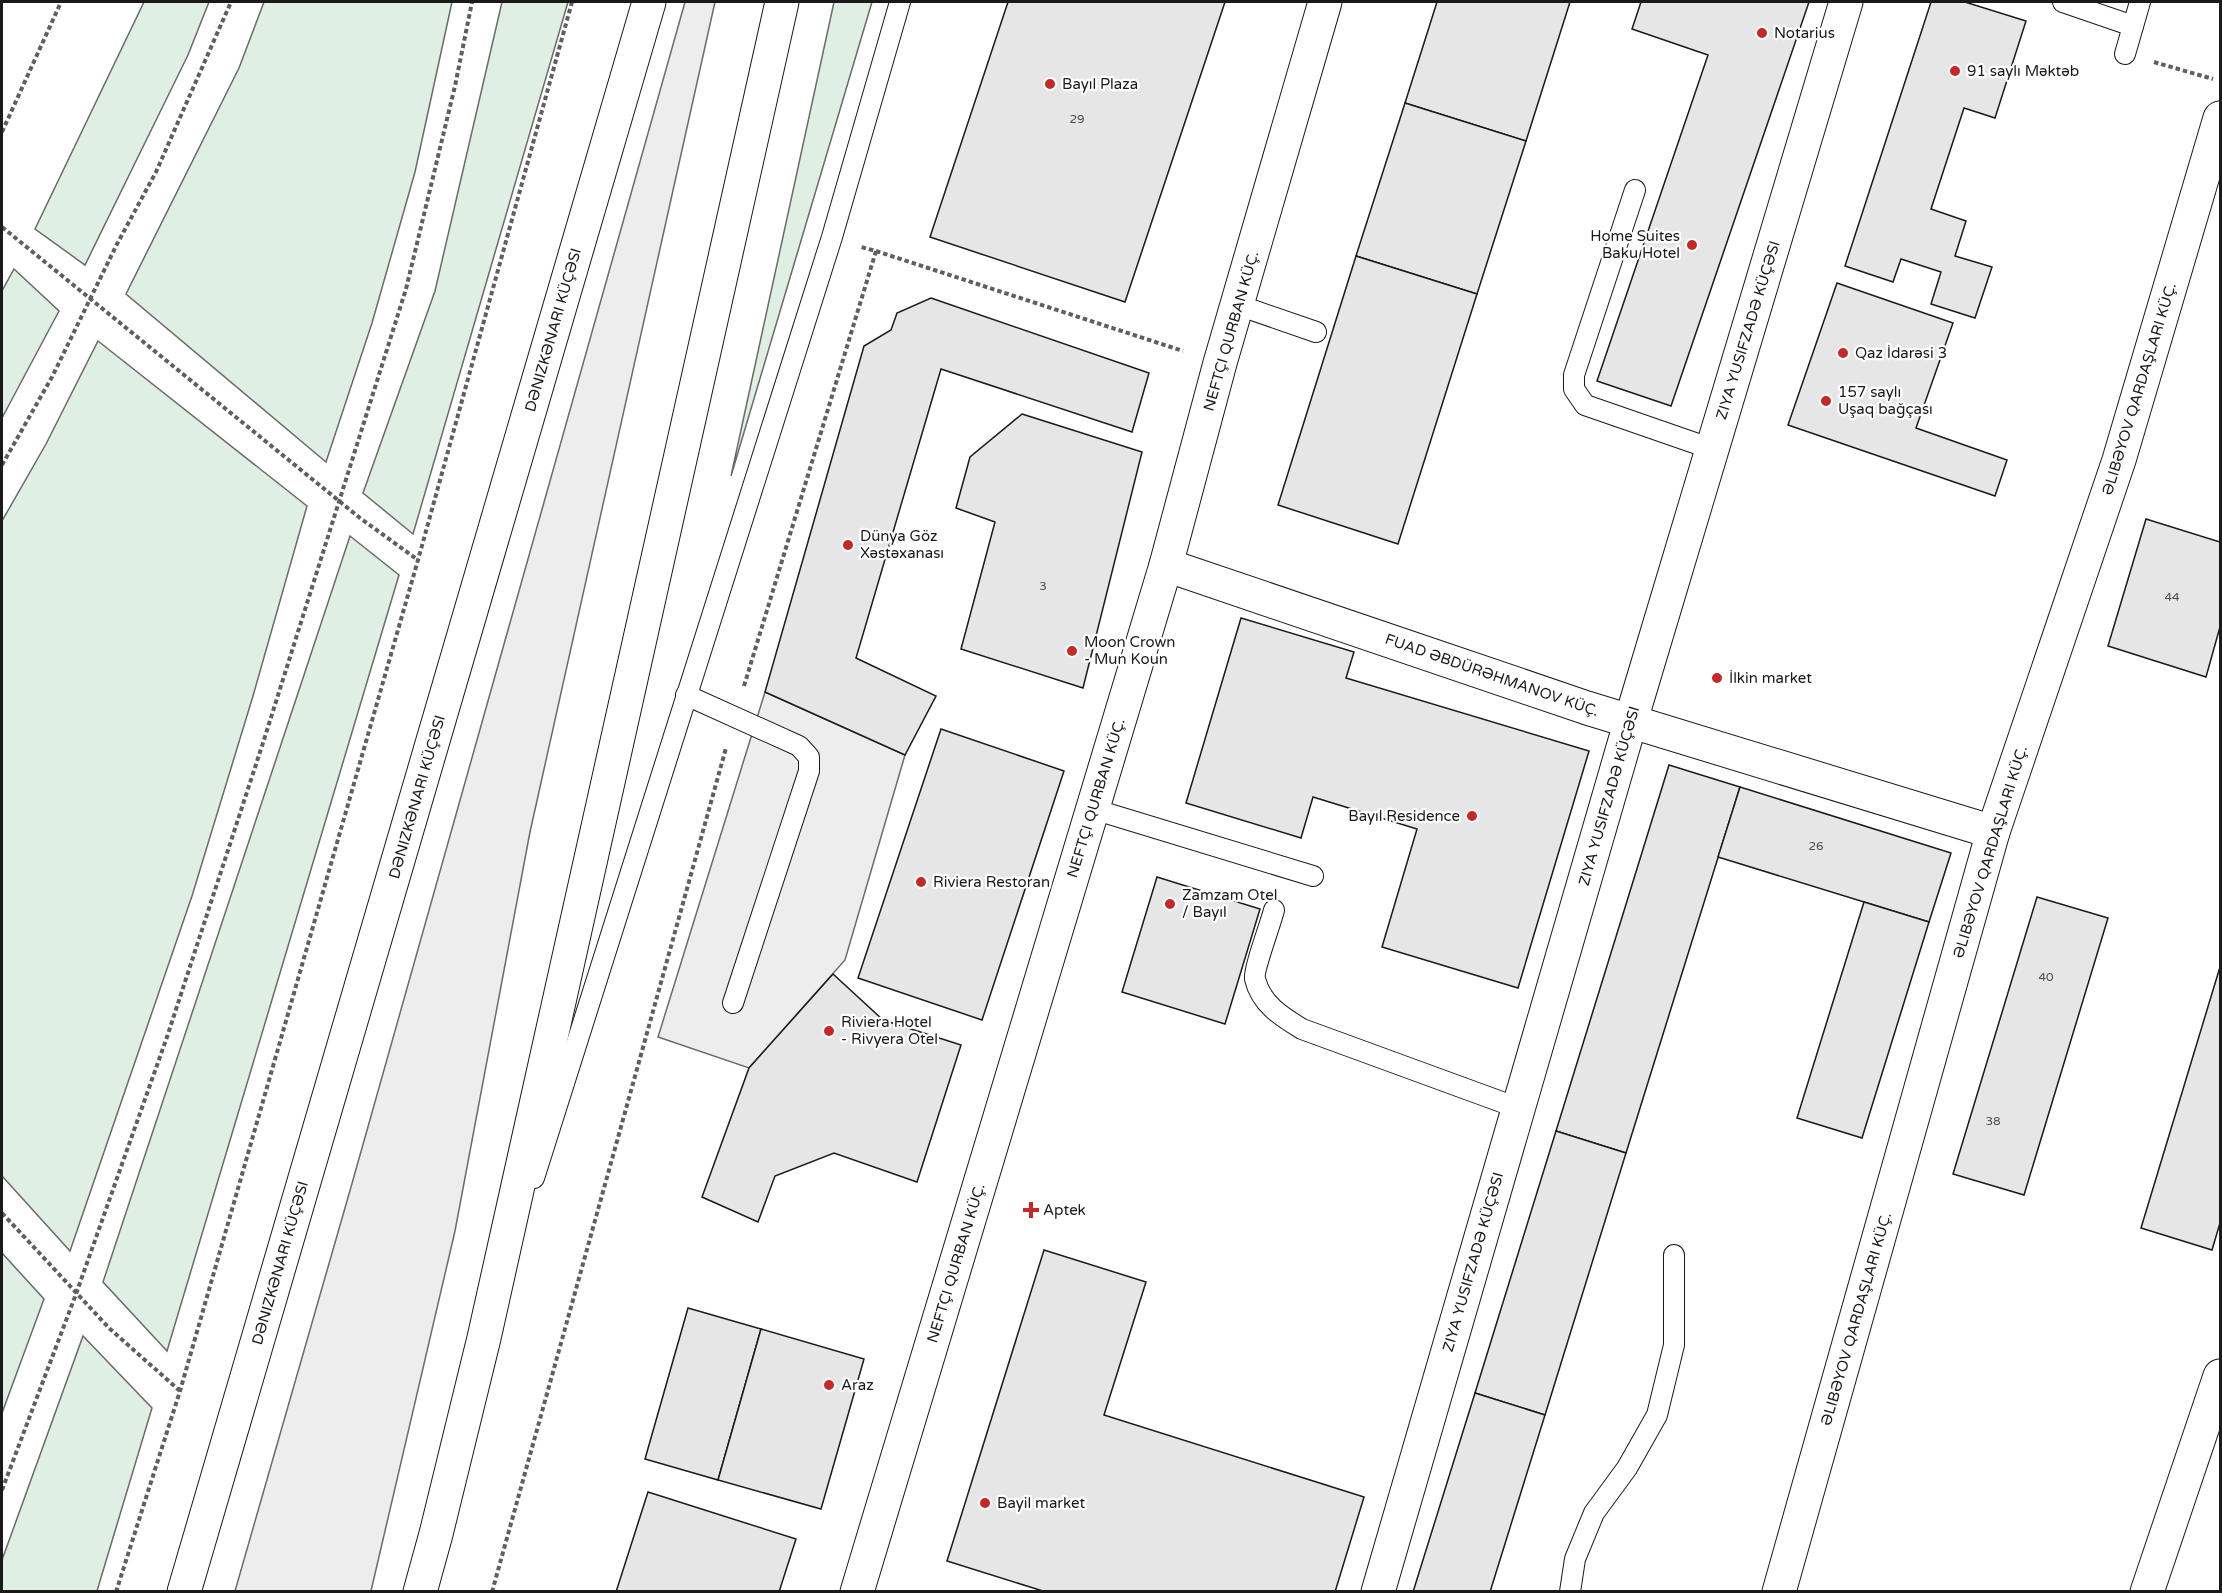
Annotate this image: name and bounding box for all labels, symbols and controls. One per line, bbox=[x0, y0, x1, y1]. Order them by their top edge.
place label: Notarius bbox=[1774, 24, 1835, 42]
marker: Notarius bbox=[1755, 26, 1769, 40]
place label: 91 saylı Məktəb bbox=[1967, 62, 2079, 80]
marker: 91 saylı Məktəb bbox=[1948, 64, 1962, 78]
place label: Bayıl Plaza bbox=[1062, 75, 1138, 93]
marker: Bayıl Plaza bbox=[1043, 77, 1057, 91]
house number: 29 bbox=[1069, 112, 1085, 126]
place label: Home Suites Baku Hotel bbox=[1590, 227, 1680, 262]
marker: Home Suites Baku Hotel bbox=[1685, 238, 1699, 252]
street label: ZIYA YUSIFZADƏ KÜÇƏSI bbox=[1712, 238, 1784, 422]
street label: DƏNIZKƏNARI KÜÇƏSI bbox=[521, 246, 585, 414]
street label: NEFTÇI QURBAN KÜÇ. bbox=[1200, 249, 1262, 413]
street label: ƏLIBƏYOV QARDAŞLARI KÜÇ. bbox=[2098, 280, 2180, 498]
place label: Qaz İdarəsi 3 bbox=[1855, 344, 1947, 362]
marker: Qaz İdarəsi 3 bbox=[1836, 346, 1850, 360]
place label: 157 saylı Uşaq bağçası bbox=[1838, 383, 1933, 418]
marker: 157 saylı Uşaq bağçası bbox=[1819, 394, 1833, 408]
place label: Dünya Göz Xəstəxanası bbox=[860, 527, 944, 562]
marker: Dünya Göz Xəstəxanası bbox=[841, 538, 855, 552]
house number: 3 bbox=[1039, 579, 1047, 593]
house number: 44 bbox=[2164, 590, 2180, 604]
street label: FUAD ƏBDÜRƏHMANOV KÜÇ. bbox=[1383, 630, 1601, 720]
place label: Moon Crown - Mun Koun bbox=[1084, 633, 1175, 668]
marker: Moon Crown - Mun Koun bbox=[1065, 644, 1079, 658]
place label: İlkin market bbox=[1729, 669, 1812, 687]
marker: İlkin market bbox=[1710, 671, 1724, 685]
street label: ZIYA YUSIFZADƏ KÜÇƏSI bbox=[1575, 704, 1643, 888]
street label: DƏNIZKƏNARI KÜÇƏSI bbox=[385, 713, 449, 881]
street label: NEFTÇI QURBAN KÜÇ. bbox=[1063, 716, 1129, 880]
street label: ƏLIBƏYOV QARDAŞLARI KÜÇ. bbox=[1949, 743, 2031, 961]
place label: Bayıl Residence bbox=[1348, 807, 1460, 825]
marker: Bayıl Residence bbox=[1465, 809, 1479, 823]
house number: 26 bbox=[1808, 839, 1824, 853]
place label: Riviera Restoran bbox=[933, 873, 1050, 891]
marker: Riviera Restoran bbox=[914, 875, 928, 889]
place label: Zamzam Otel / Bayıl bbox=[1182, 886, 1277, 921]
marker: Zamzam Otel / Bayıl bbox=[1163, 897, 1177, 911]
house number: 40 bbox=[2038, 970, 2054, 984]
place label: Riviera Hotel - Rivyera Otel bbox=[841, 1013, 938, 1048]
marker: Riviera Hotel - Rivyera Otel bbox=[822, 1024, 836, 1038]
house number: 38 bbox=[1985, 1114, 2001, 1128]
street label: ZIYA YUSIFZADƏ KÜÇƏSI bbox=[1439, 1170, 1507, 1354]
street label: DƏNIZKƏNARI KÜÇƏSI bbox=[248, 1179, 312, 1347]
street label: NEFTÇI QURBAN KÜÇ. bbox=[923, 1181, 989, 1345]
place label: Aptek bbox=[1043, 1201, 1086, 1219]
marker: Aptek bbox=[1024, 1203, 1038, 1217]
street label: ƏLIBƏYOV QARDAŞLARI KÜÇ. bbox=[1817, 1210, 1895, 1428]
place label: Araz bbox=[841, 1376, 874, 1394]
marker: Araz bbox=[822, 1378, 836, 1392]
place label: Bayil market bbox=[997, 1494, 1086, 1512]
marker: Bayil market bbox=[978, 1496, 992, 1510]

